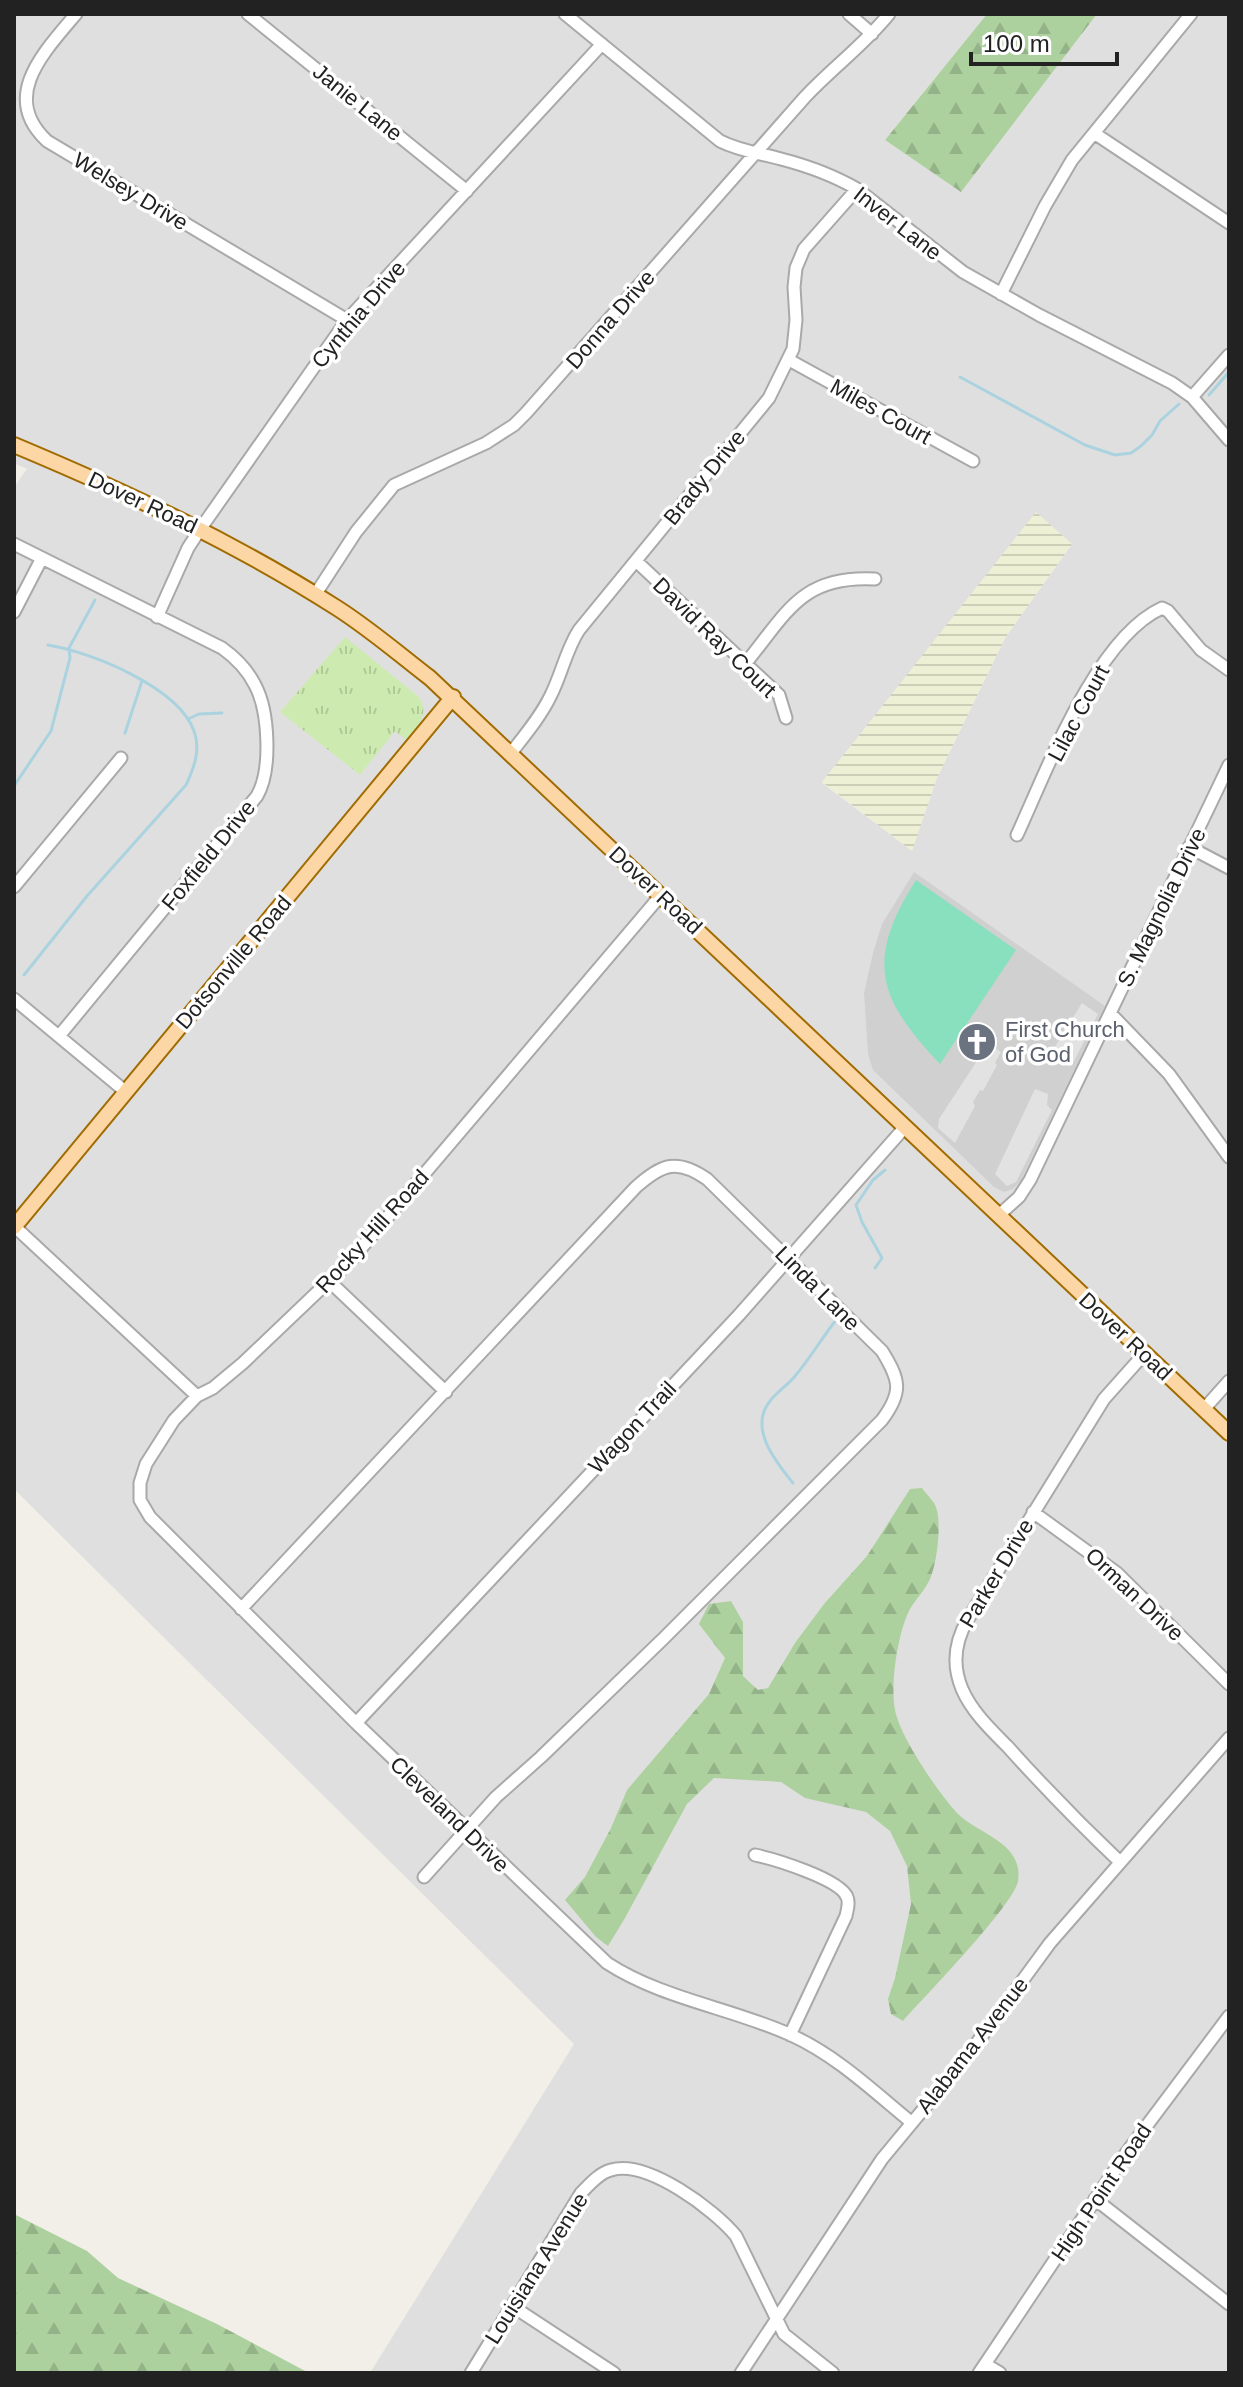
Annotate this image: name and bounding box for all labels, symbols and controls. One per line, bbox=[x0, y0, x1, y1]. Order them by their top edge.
scale bar bbox=[971, 16, 1117, 66]
text: 100 m bbox=[983, 30, 1050, 57]
street label: Janie Lane bbox=[308, 59, 407, 146]
street label: Welsey Drive bbox=[69, 147, 193, 235]
street label: Inver Lane bbox=[849, 182, 946, 265]
street label: Cynthia Drive bbox=[306, 256, 410, 373]
street label: Donna Drive bbox=[561, 265, 660, 374]
street label: Miles Court bbox=[826, 374, 935, 449]
street label: Brady Drive bbox=[659, 425, 750, 530]
street label: Dover Road bbox=[84, 466, 201, 539]
street label: David Ray Court bbox=[648, 572, 781, 702]
street label: Lilac Court bbox=[1043, 661, 1114, 766]
street label: Foxfield Drive bbox=[156, 795, 260, 915]
street label: S. Magnolia Drive bbox=[1112, 824, 1211, 991]
street label: Dover Road bbox=[604, 841, 707, 940]
street label: Dotsonville Road bbox=[170, 891, 296, 1034]
place label: First Church of God bbox=[1005, 1017, 1125, 1067]
church icon: First Church of God bbox=[956, 1021, 998, 1063]
street label: Rocky Hill Road bbox=[311, 1165, 434, 1298]
street label: Linda Lane bbox=[770, 1241, 865, 1336]
street label: Dover Road bbox=[1074, 1287, 1177, 1386]
street label: Wagon Trail bbox=[583, 1376, 681, 1478]
street label: Parker Drive bbox=[954, 1514, 1039, 1632]
street label: Orman Drive bbox=[1081, 1543, 1189, 1646]
street label: Cleveland Drive bbox=[385, 1751, 514, 1877]
street label: Alabama Avenue bbox=[911, 1972, 1033, 2118]
street label: High Point Road bbox=[1046, 2119, 1157, 2266]
street label: Louisiana Avenue bbox=[480, 2188, 593, 2348]

